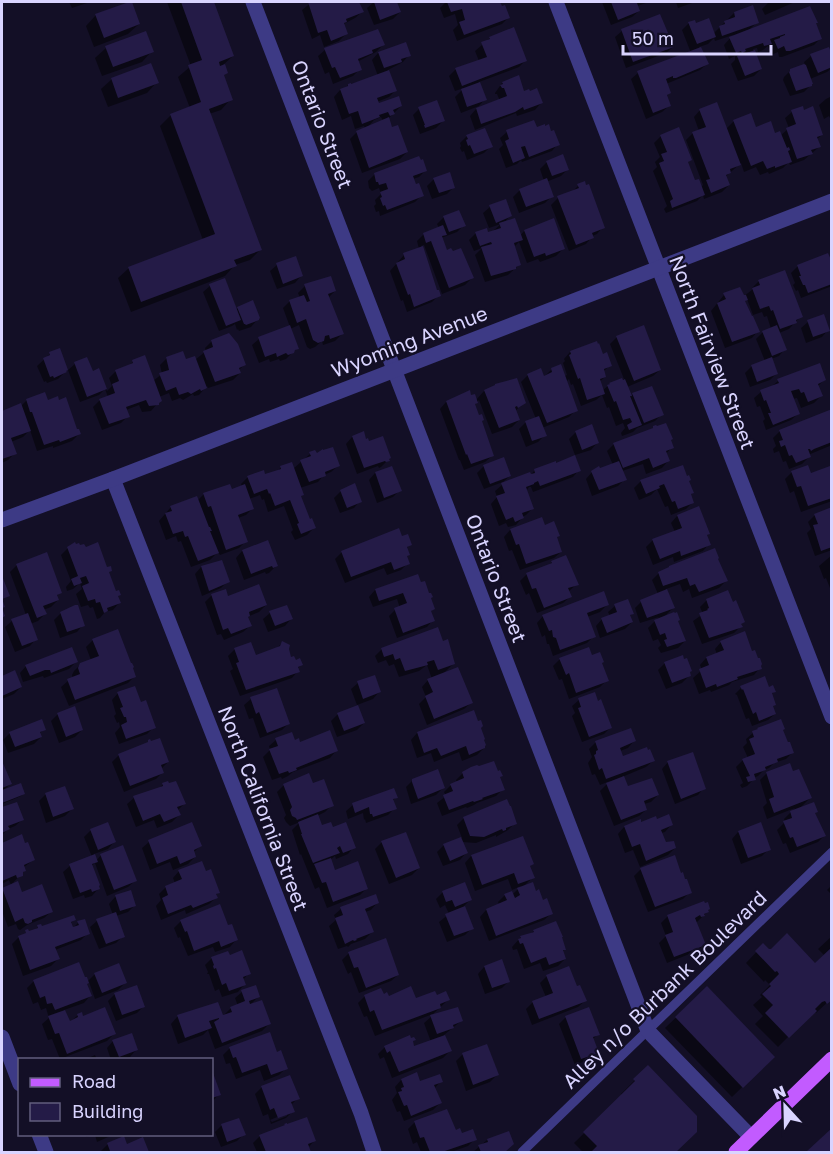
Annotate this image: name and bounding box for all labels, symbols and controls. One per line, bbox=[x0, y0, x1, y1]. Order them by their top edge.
scale bar bbox=[623, 18, 772, 56]
text: 50 m bbox=[632, 27, 674, 49]
street label: Ontario Street bbox=[288, 56, 358, 192]
street label: North Fairview Street bbox=[665, 252, 761, 452]
street label: Wyoming Avenue bbox=[328, 300, 490, 382]
street label: Ontario Street bbox=[462, 510, 532, 646]
street label: North California Street bbox=[214, 702, 314, 914]
street label: Alley n/o Burbank Boulevard bbox=[557, 885, 771, 1093]
legend bbox=[18, 1058, 213, 1136]
text: Road bbox=[72, 1070, 116, 1092]
north arrow bbox=[755, 1076, 815, 1136]
text: N bbox=[770, 1081, 789, 1104]
text: Building bbox=[72, 1100, 143, 1122]

